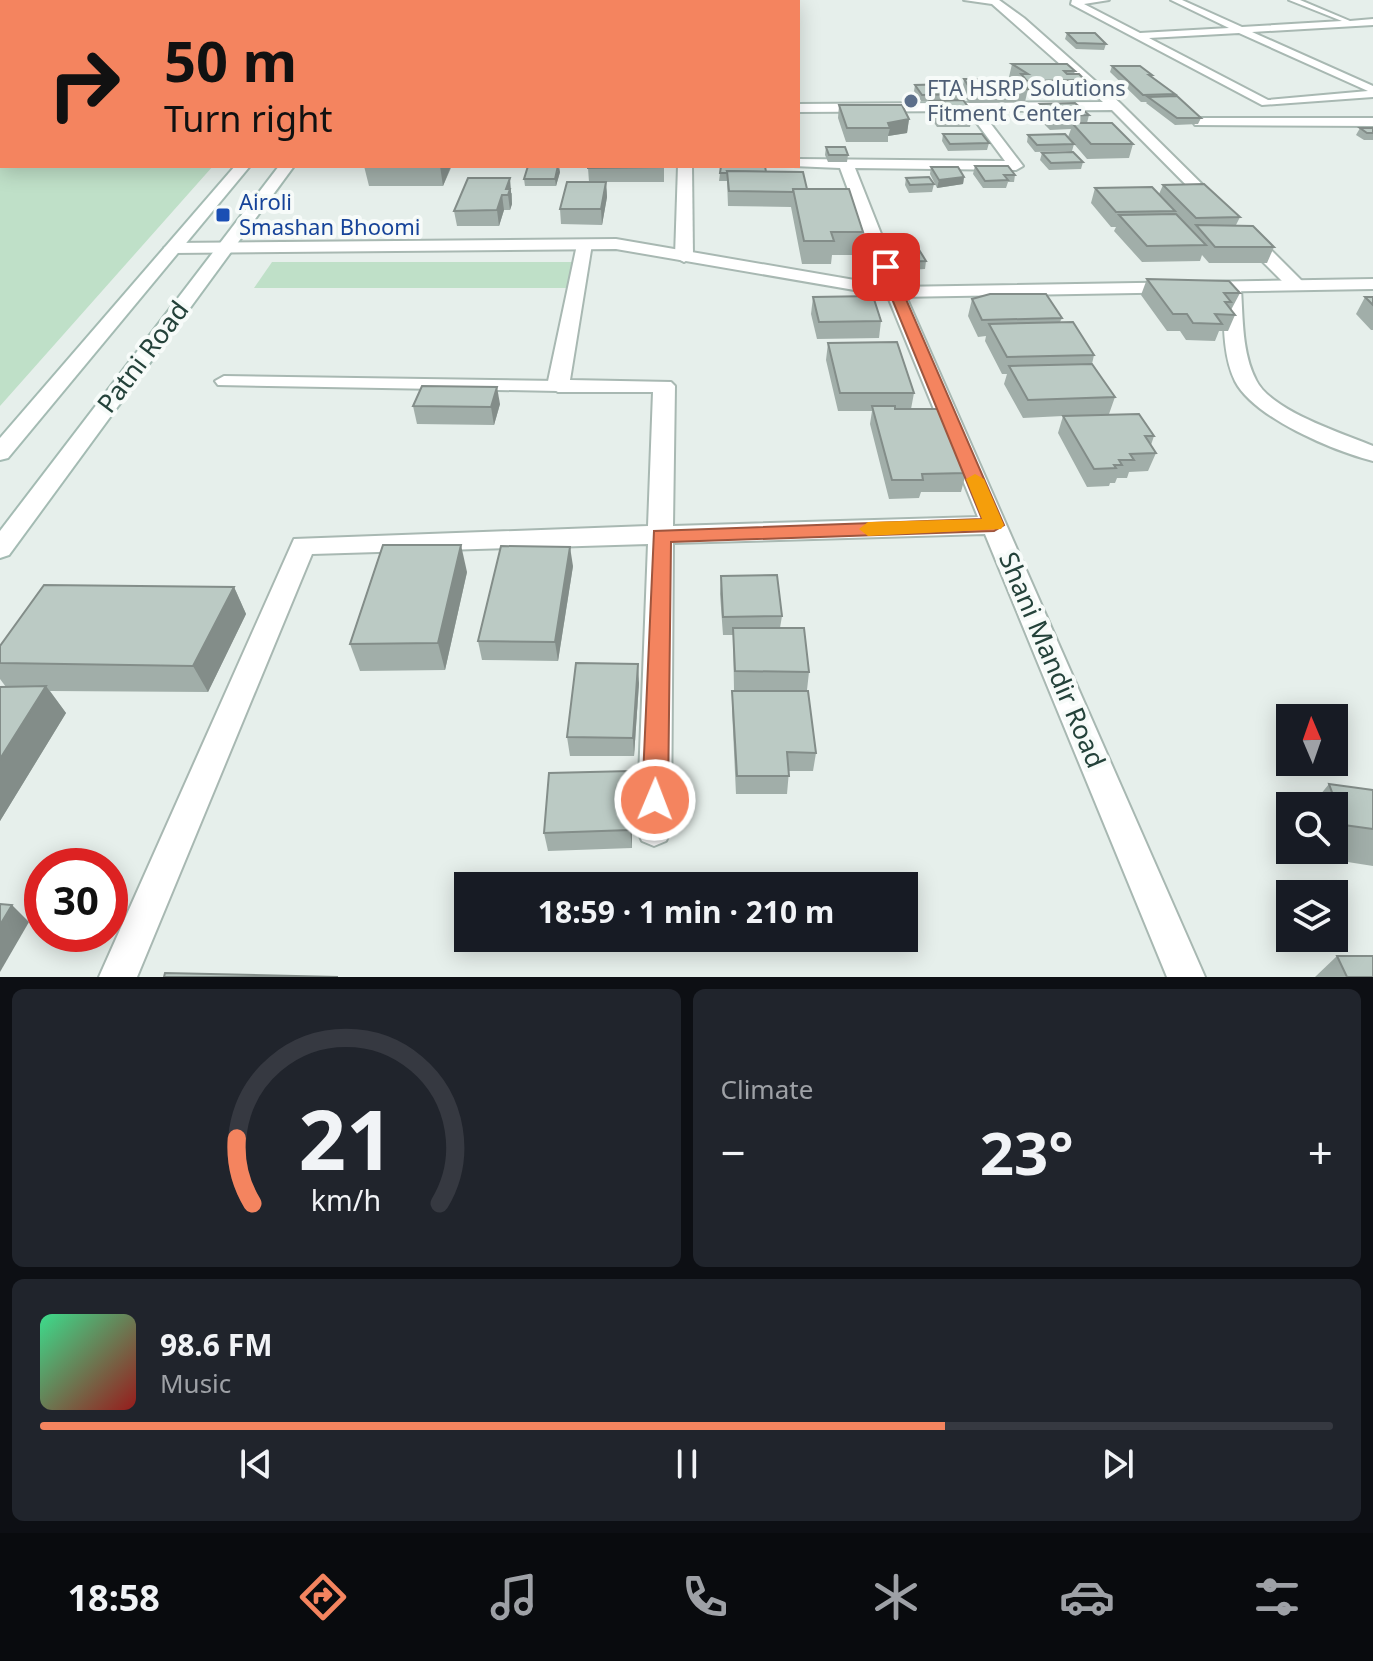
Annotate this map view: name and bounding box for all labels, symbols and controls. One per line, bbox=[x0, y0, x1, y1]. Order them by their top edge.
text: 50 m bbox=[164, 22, 297, 98]
icon: right bbox=[32, 32, 136, 136]
place label: FTA HSRP Solutions Fitment Center bbox=[927, 72, 1126, 127]
marker: FTA HSRP Solutions Fitment Center bbox=[902, 92, 920, 110]
text: Turn right bbox=[164, 94, 332, 143]
place label: Airoli Smashan Bhoomi bbox=[239, 186, 421, 241]
marker: Airoli Smashan Bhoomi bbox=[214, 206, 232, 224]
pin bbox=[852, 233, 920, 301]
icon: arrive bbox=[864, 245, 908, 289]
street label: Patni Road bbox=[88, 293, 196, 420]
street label: Shani Mandir Road bbox=[991, 546, 1115, 773]
north arrow bbox=[1276, 704, 1348, 776]
map controls bbox=[1276, 704, 1348, 952]
position arrow bbox=[613, 758, 697, 842]
button: search bbox=[1276, 792, 1348, 864]
speed limit sign: 30 bbox=[24, 848, 128, 952]
button: layers bbox=[1276, 880, 1348, 952]
text: 18:59 · 1 min · 210 m bbox=[538, 891, 834, 932]
text: Climate bbox=[721, 1071, 813, 1107]
text: 21 bbox=[299, 1081, 394, 1194]
text: 23° bbox=[980, 1111, 1074, 1193]
text: − bbox=[721, 1122, 746, 1182]
text: + bbox=[1308, 1122, 1333, 1182]
text: km/h bbox=[311, 1180, 381, 1219]
text: 98.6 FM bbox=[160, 1324, 272, 1365]
text: Music bbox=[160, 1365, 231, 1401]
icon: previous bbox=[234, 1442, 278, 1486]
icon: pause bbox=[665, 1442, 709, 1486]
icon: next bbox=[1096, 1442, 1140, 1486]
icon: directions bbox=[295, 1569, 351, 1625]
icon: music bbox=[486, 1569, 542, 1625]
icon: phone bbox=[677, 1569, 733, 1625]
icon: climate bbox=[868, 1569, 924, 1625]
icon: car bbox=[1059, 1569, 1115, 1625]
icon: filters bbox=[1249, 1569, 1305, 1625]
text: 18:58 bbox=[67, 1573, 160, 1622]

